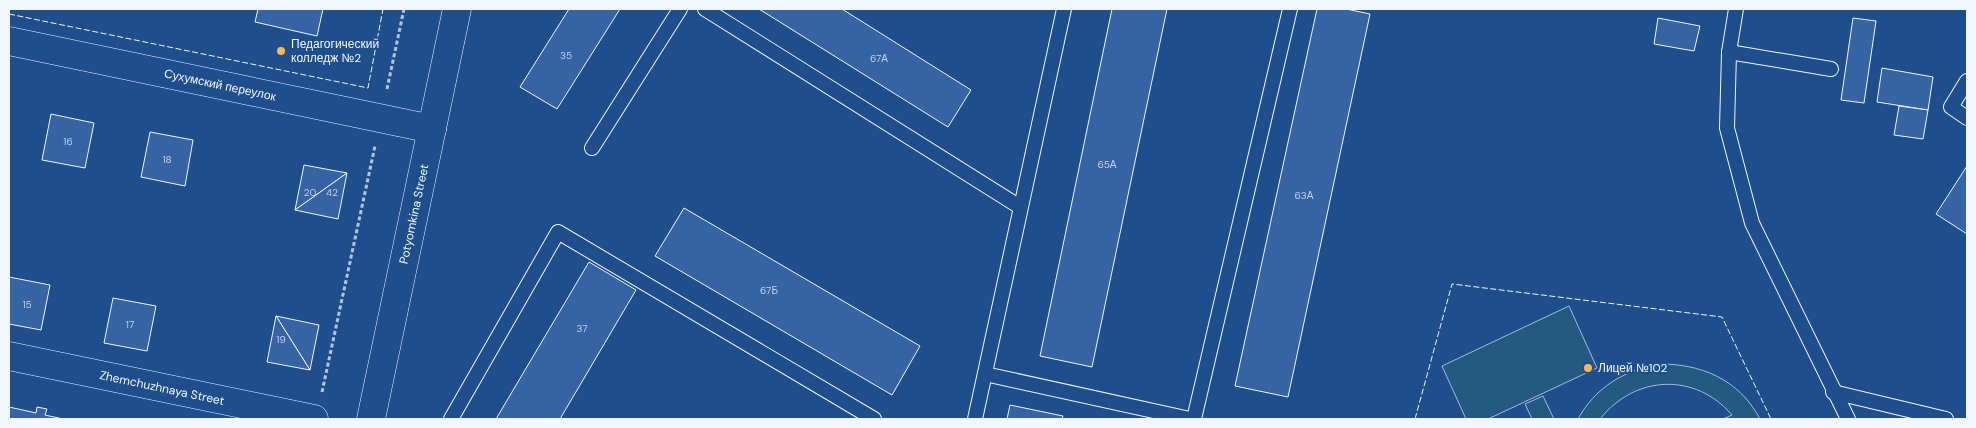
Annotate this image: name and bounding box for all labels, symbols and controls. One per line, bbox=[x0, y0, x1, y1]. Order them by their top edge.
place label: Педагогический колледж №2 bbox=[291, 36, 379, 66]
marker: Педагогический колледж №2 bbox=[275, 45, 287, 57]
house number: 35 bbox=[560, 49, 572, 62]
house number: 67А bbox=[870, 52, 888, 65]
street label: Сухумский переулок bbox=[163, 65, 278, 105]
house number: 16 bbox=[63, 135, 73, 148]
house number: 18 bbox=[162, 153, 172, 166]
house number: 65А bbox=[1098, 158, 1117, 171]
street label: Potyomkina Street bbox=[396, 162, 432, 265]
house number: 20 bbox=[304, 186, 316, 199]
house number: 42 bbox=[326, 186, 338, 199]
house number: 63А bbox=[1295, 189, 1314, 202]
house number: 67Б bbox=[760, 284, 778, 297]
house number: 15 bbox=[22, 298, 32, 311]
house number: 17 bbox=[126, 318, 134, 331]
house number: 37 bbox=[576, 322, 588, 335]
house number: 19 bbox=[276, 333, 286, 346]
place label: Лицей №102 bbox=[1598, 360, 1668, 376]
marker: Лицей №102 bbox=[1582, 362, 1594, 374]
street label: Zhemchuzhnaya Street bbox=[98, 367, 226, 409]

